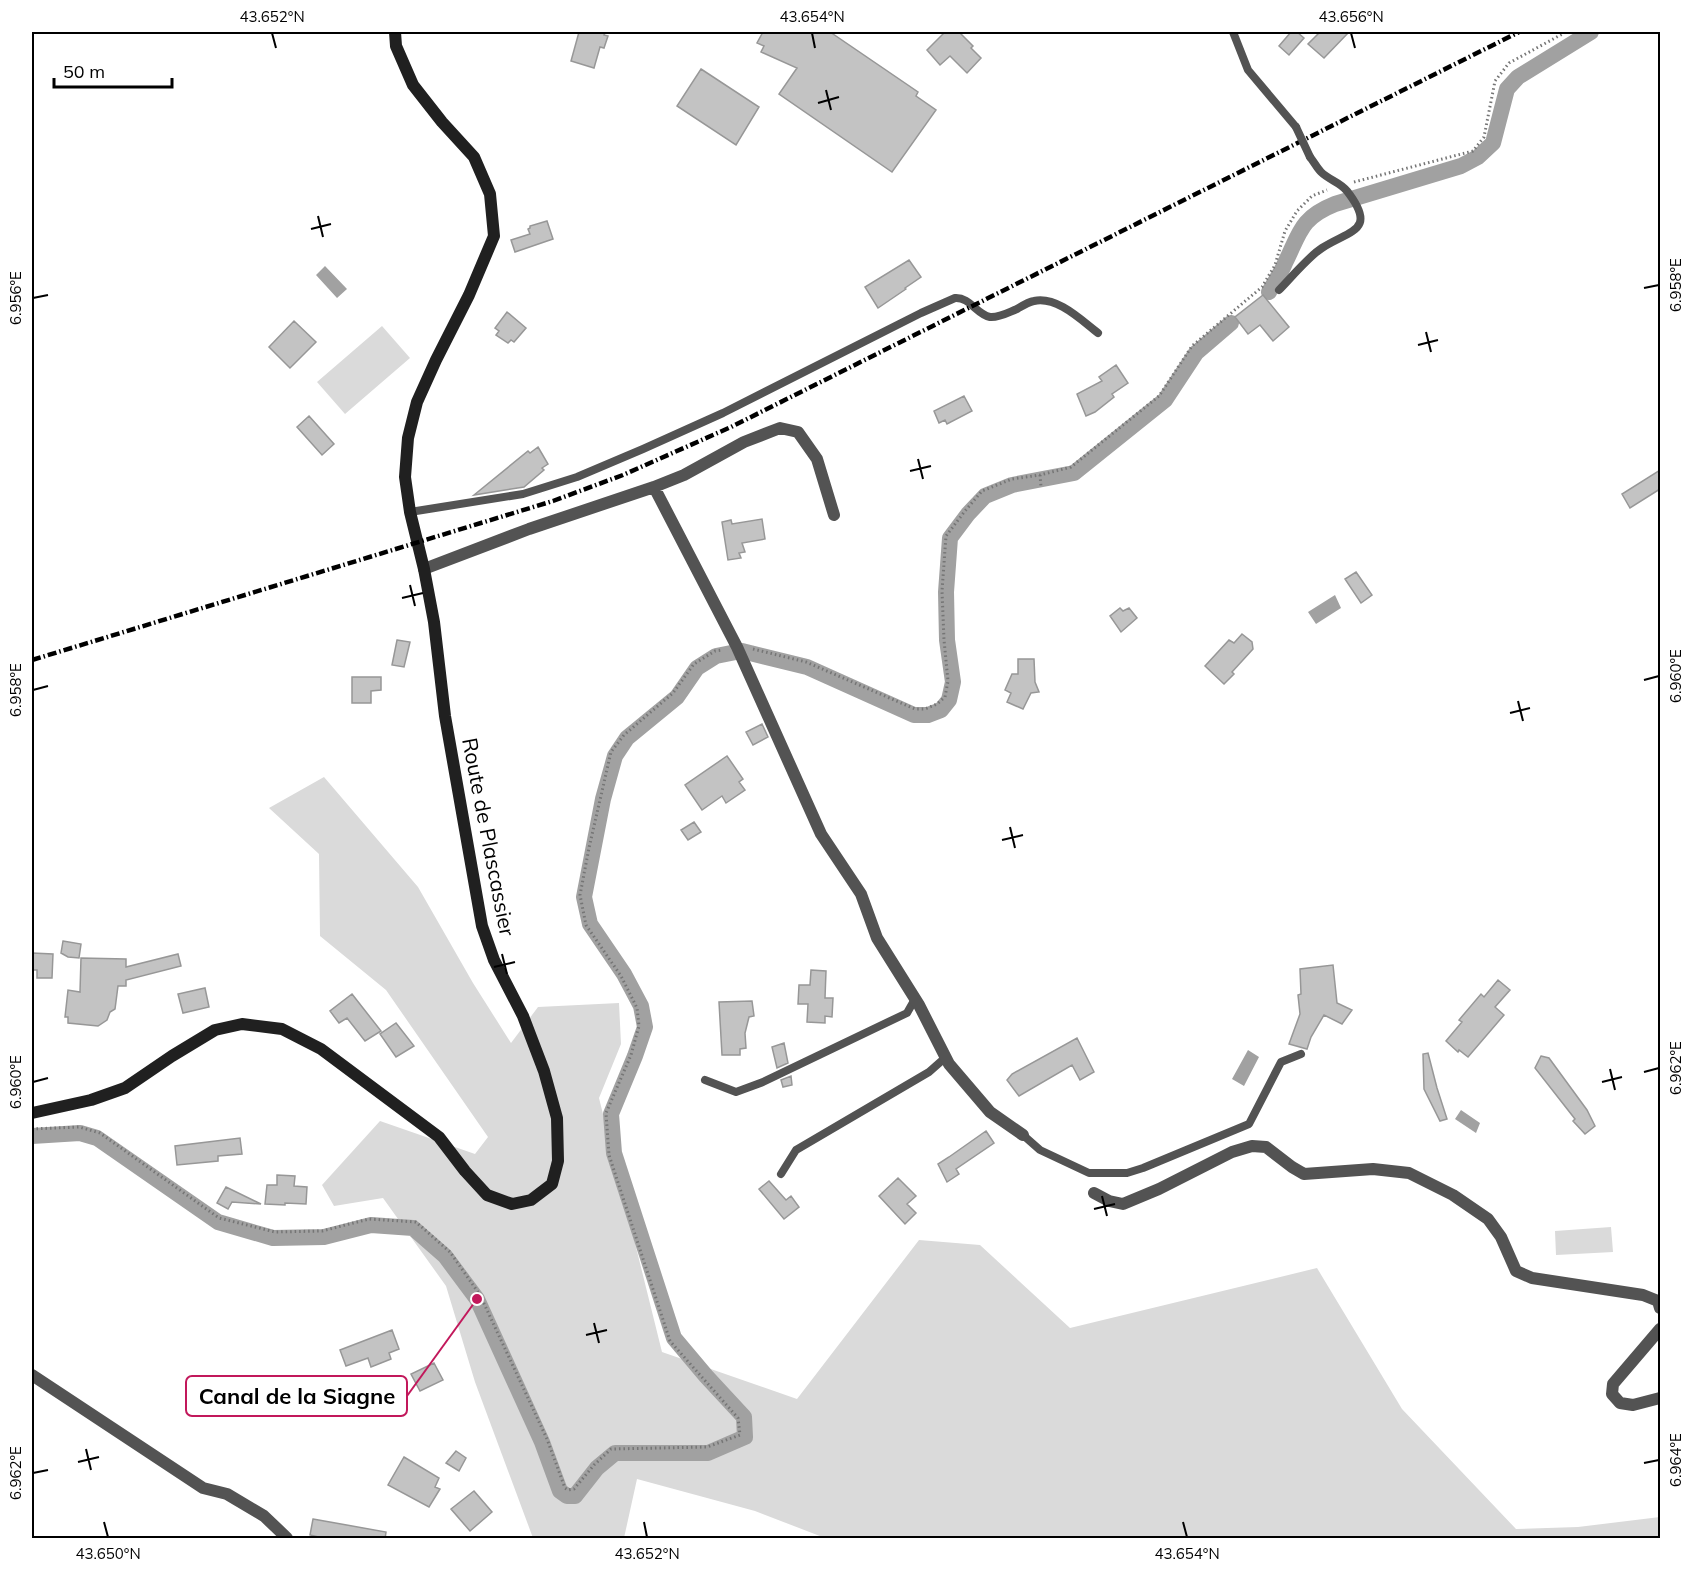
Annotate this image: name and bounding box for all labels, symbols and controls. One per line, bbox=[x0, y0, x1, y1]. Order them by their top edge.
text: 43.652°N bbox=[239, 7, 305, 26]
text: 43.654°N bbox=[779, 7, 845, 26]
text: 43.656°N bbox=[1318, 7, 1384, 26]
scale bar bbox=[54, 51, 172, 89]
text: 50 m bbox=[63, 60, 105, 83]
text: 6.958°E bbox=[1666, 258, 1685, 312]
text: 6.956°E bbox=[6, 271, 25, 325]
text: 6.960°E bbox=[1666, 649, 1685, 703]
text: 6.958°E bbox=[6, 663, 25, 717]
street label: Route de Plascassier bbox=[457, 735, 521, 939]
text: 6.962°E bbox=[1666, 1041, 1685, 1095]
text: 6.960°E bbox=[6, 1055, 25, 1109]
callout: Canal de la Siagne bbox=[186, 1376, 407, 1416]
text: Canal de la Siagne bbox=[199, 1382, 395, 1410]
text: 6.964°E bbox=[1666, 1433, 1685, 1487]
text: 6.962°E bbox=[6, 1446, 25, 1500]
text: 43.650°N bbox=[75, 1544, 141, 1563]
text: 43.652°N bbox=[614, 1544, 680, 1563]
text: 43.654°N bbox=[1154, 1544, 1220, 1563]

